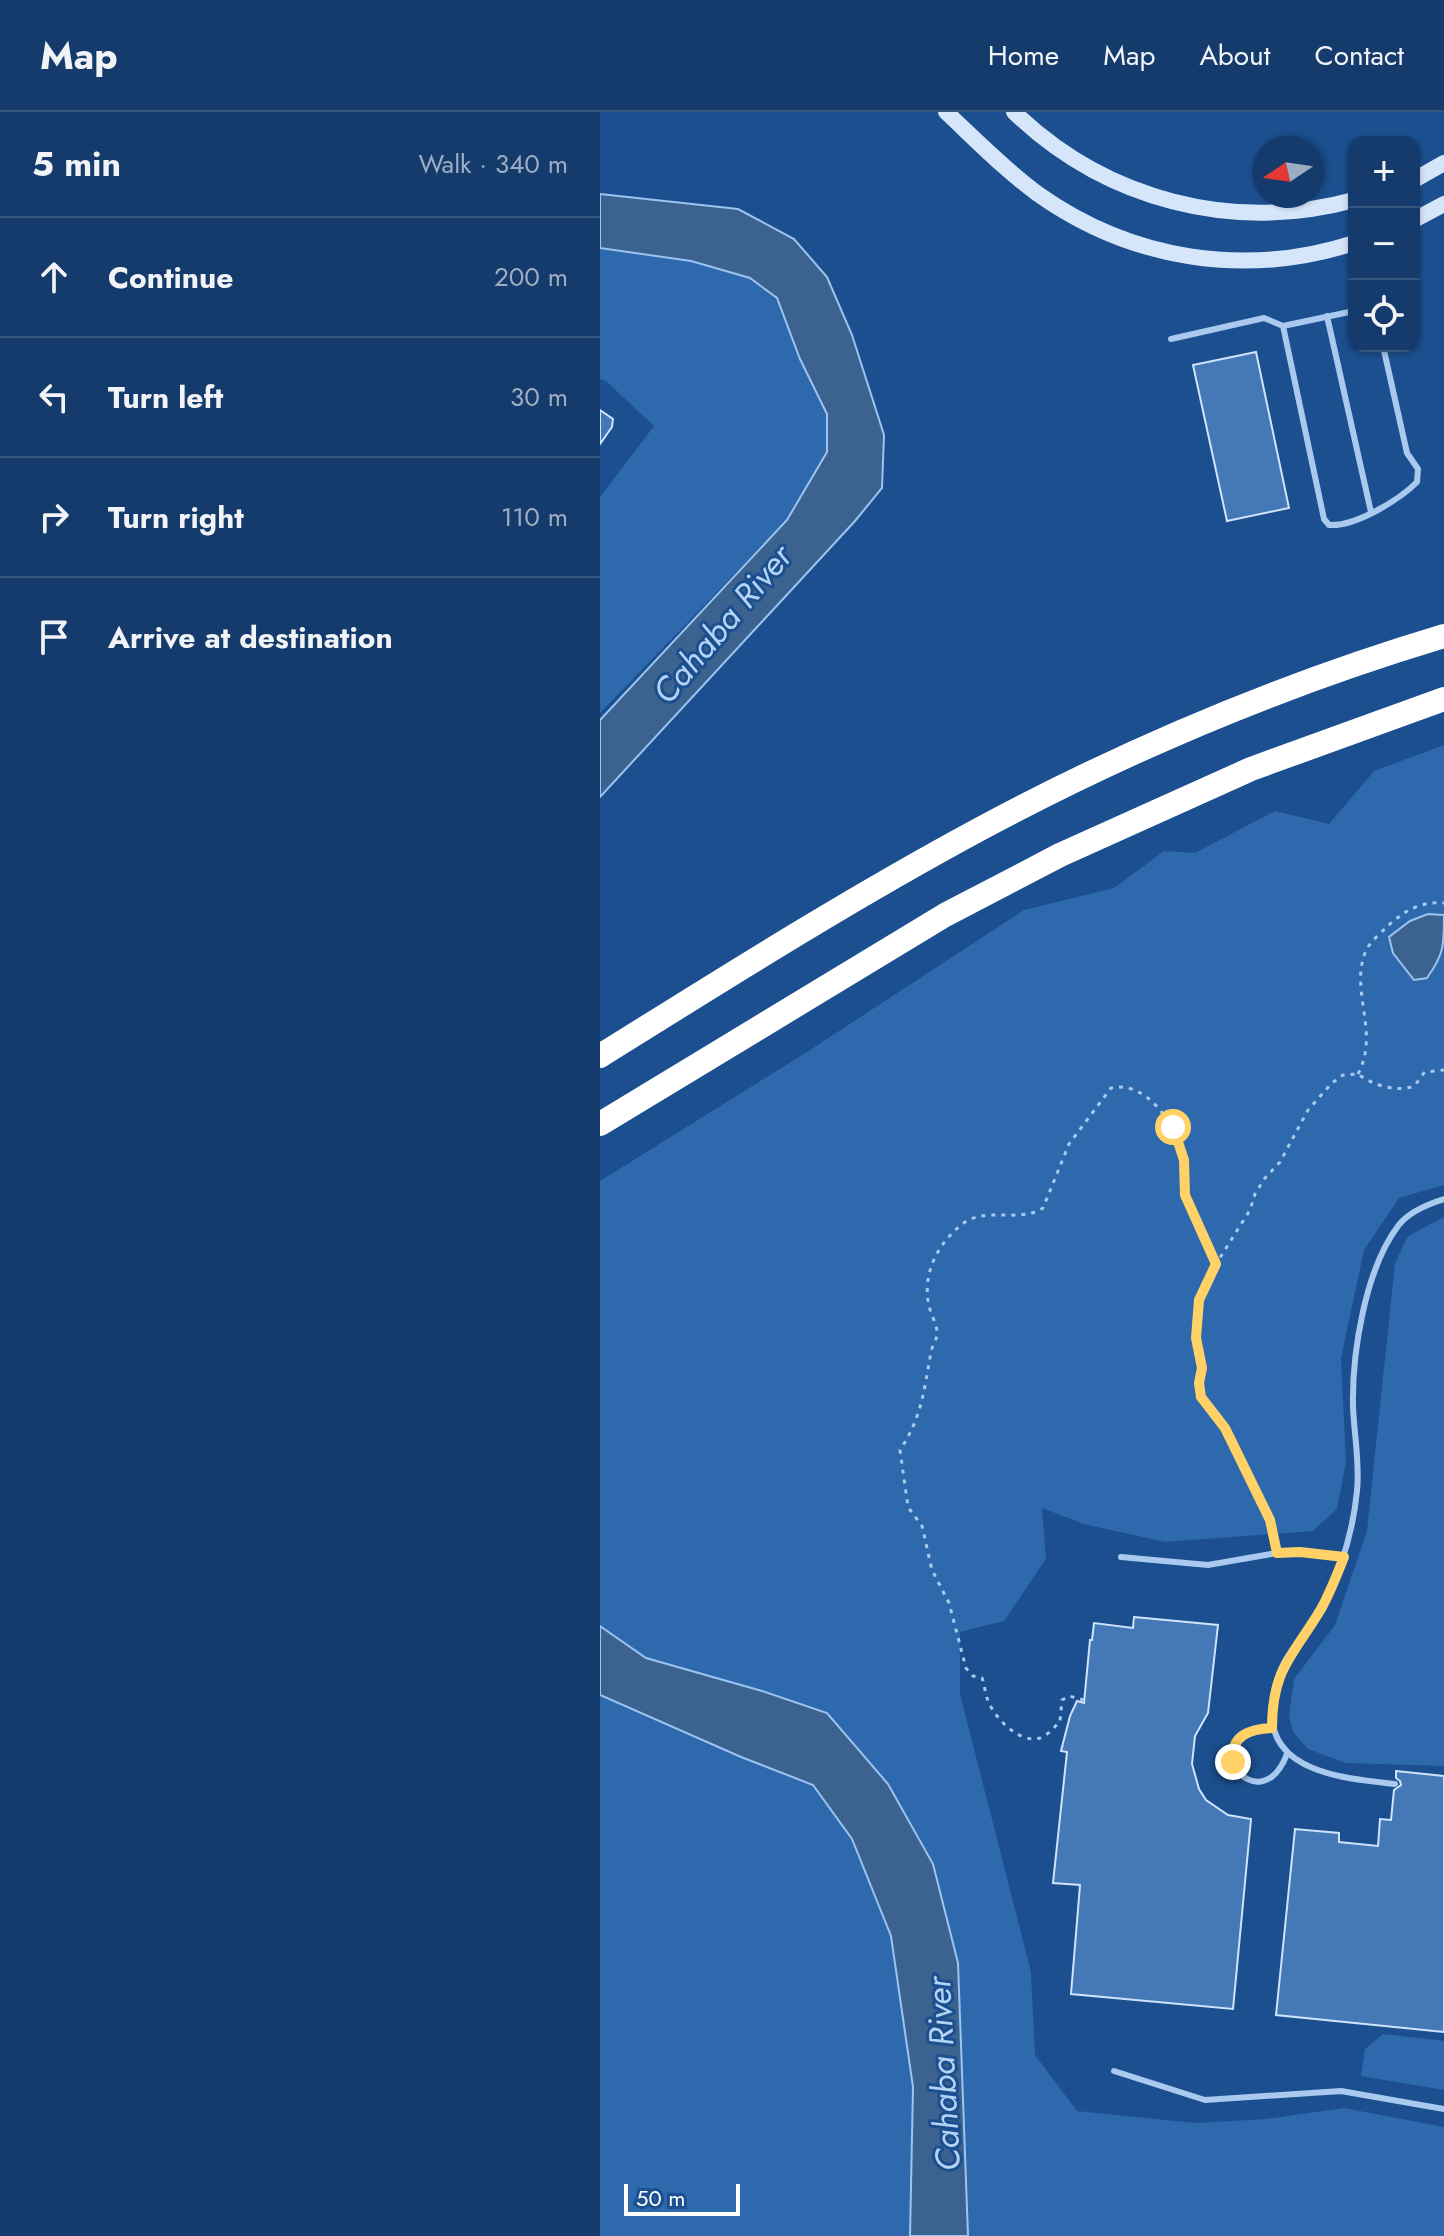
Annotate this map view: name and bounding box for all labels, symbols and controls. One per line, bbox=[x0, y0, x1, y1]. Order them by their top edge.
text: Map bbox=[40, 28, 118, 83]
text: Home bbox=[988, 35, 1059, 76]
text: Map bbox=[1103, 35, 1155, 76]
text: About bbox=[1199, 35, 1271, 76]
text: Contact bbox=[1315, 35, 1404, 76]
north arrow bbox=[1252, 136, 1324, 208]
map controls bbox=[1348, 136, 1420, 352]
button: + bbox=[1348, 136, 1420, 208]
text: 5 min bbox=[32, 140, 121, 189]
text: Walk · 340 m bbox=[418, 145, 568, 183]
button: − bbox=[1348, 208, 1420, 280]
icon: ahead bbox=[32, 255, 76, 299]
text: Continue bbox=[108, 256, 234, 299]
text: 200 m bbox=[494, 258, 568, 296]
button: locate bbox=[1348, 280, 1420, 352]
icon: left bbox=[32, 375, 76, 419]
text: Turn left bbox=[108, 376, 223, 419]
text: 30 m bbox=[510, 378, 568, 416]
icon: right bbox=[32, 495, 76, 539]
text: Turn right bbox=[108, 496, 244, 539]
text: 110 m bbox=[501, 498, 568, 536]
water label: Cahaba River bbox=[641, 533, 805, 715]
icon: arrive bbox=[32, 615, 76, 659]
text: Arrive at destination bbox=[108, 616, 393, 659]
route start bbox=[1155, 1109, 1191, 1145]
route end bbox=[1215, 1744, 1251, 1780]
water label: Cahaba River bbox=[914, 1974, 973, 2172]
scale bar bbox=[624, 2180, 740, 2216]
text: 50 m bbox=[636, 2182, 685, 2214]

